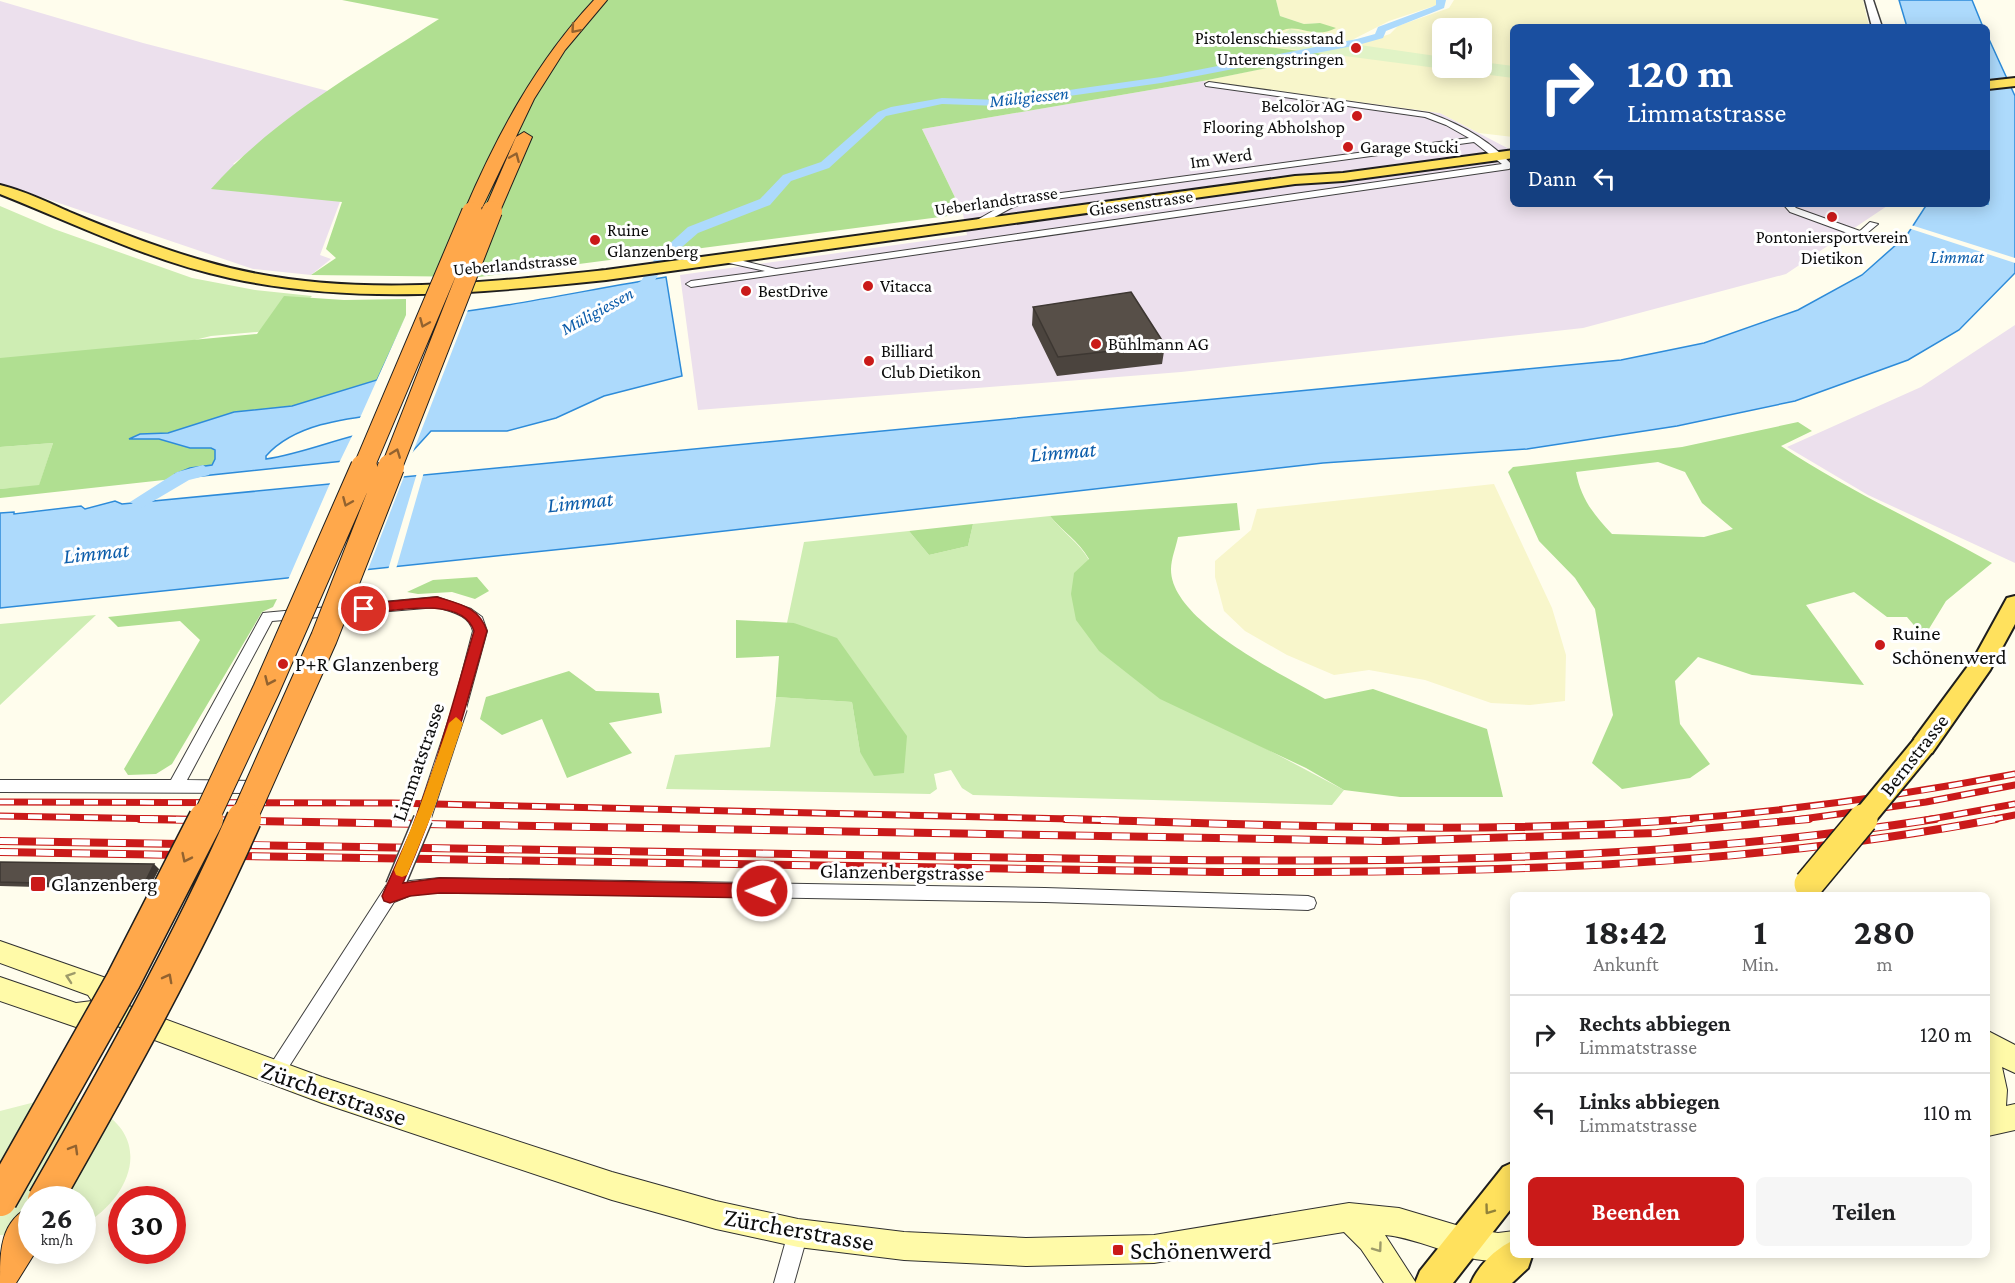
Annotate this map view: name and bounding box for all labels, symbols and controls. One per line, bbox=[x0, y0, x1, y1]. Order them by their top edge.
map controls bbox=[1432, 18, 1492, 78]
button: sound bbox=[1432, 18, 1492, 78]
one-way arrow bbox=[571, 22, 582, 33]
place label: Pistolenschiessstand Unterengstringen bbox=[1195, 28, 1345, 69]
marker: Pistolenschiessstand Unterengstringen bbox=[1349, 41, 1363, 55]
icon: right bbox=[1528, 48, 1606, 126]
text: 120 m bbox=[1627, 49, 1733, 96]
water label: Müligiessen bbox=[987, 83, 1070, 111]
place label: Belcolor AG Flooring Abholshop bbox=[1203, 96, 1345, 137]
text: Limmatstrasse bbox=[1627, 98, 1786, 128]
marker: Belcolor AG Flooring Abholshop bbox=[1350, 109, 1364, 123]
place label: Garage Stucki bbox=[1360, 137, 1459, 157]
marker: Garage Stucki bbox=[1341, 140, 1355, 154]
street label: Im Werd bbox=[1189, 144, 1254, 172]
one-way arrow bbox=[508, 152, 520, 163]
icon: left bbox=[1588, 162, 1621, 195]
text: Dann bbox=[1528, 166, 1576, 191]
street label: Ueberlandstrasse bbox=[933, 182, 1059, 220]
street label: Giessenstrasse bbox=[1088, 186, 1195, 220]
marker: Pontoniersportverein Dietikon bbox=[1825, 210, 1839, 224]
place label: Ruine Glanzenberg bbox=[607, 220, 699, 261]
place label: Pontoniersportverein Dietikon bbox=[1756, 227, 1909, 268]
marker: Ruine Glanzenberg bbox=[588, 233, 602, 247]
water label: Limmat bbox=[1930, 247, 1985, 267]
street label: Ueberlandstrasse bbox=[452, 249, 578, 279]
place label: Vitacca bbox=[880, 276, 932, 296]
marker: Vitacca bbox=[861, 279, 875, 293]
place label: BestDrive bbox=[758, 281, 828, 301]
water label: Müligiessen bbox=[556, 283, 637, 340]
marker: BestDrive bbox=[739, 284, 753, 298]
one-way arrow bbox=[419, 317, 431, 328]
place label: Bühlmann AG bbox=[1108, 334, 1209, 354]
marker: Bühlmann AG bbox=[1089, 337, 1103, 351]
place label: Billiard Club Dietikon bbox=[881, 341, 981, 382]
marker: Billiard Club Dietikon bbox=[862, 354, 876, 368]
water label: Limmat bbox=[1029, 436, 1098, 467]
one-way arrow bbox=[389, 448, 402, 459]
water label: Limmat bbox=[546, 486, 615, 517]
one-way arrow bbox=[342, 496, 354, 507]
water label: Limmat bbox=[62, 537, 131, 568]
pin bbox=[338, 583, 389, 634]
icon: arrive bbox=[347, 592, 380, 625]
place label: Ruine Schönenwerd bbox=[1892, 621, 2006, 669]
marker: Ruine Schönenwerd bbox=[1873, 638, 1887, 652]
place label: P+R Glanzenberg bbox=[295, 652, 439, 676]
marker: P+R Glanzenberg bbox=[276, 657, 290, 671]
one-way arrow bbox=[265, 675, 277, 686]
street label: Limmatstrasse bbox=[386, 700, 450, 824]
street label: Bernstrasse bbox=[1875, 709, 1953, 801]
one-way arrow bbox=[182, 851, 194, 862]
position arrow bbox=[730, 859, 794, 923]
street label: Glanzenbergstrasse bbox=[820, 859, 984, 885]
place label: Glanzenberg bbox=[51, 872, 157, 896]
marker: Glanzenberg bbox=[29, 875, 47, 893]
text: 18:42 bbox=[1585, 912, 1667, 952]
text: 1 bbox=[1754, 912, 1767, 952]
text: 280 bbox=[1854, 912, 1915, 952]
text: Ankunft bbox=[1593, 953, 1659, 975]
text: Min. bbox=[1742, 953, 1779, 975]
text: m bbox=[1876, 953, 1892, 975]
one-way arrow bbox=[65, 971, 76, 984]
one-way arrow bbox=[161, 974, 172, 985]
text: Rechts abbiegen bbox=[1579, 1011, 1731, 1036]
icon: right bbox=[1528, 1018, 1561, 1051]
text: 120 m bbox=[1920, 1022, 1972, 1047]
text: Limmatstrasse bbox=[1579, 1036, 1697, 1058]
street label: Zürcherstrasse bbox=[257, 1055, 411, 1132]
text: Links abbiegen bbox=[1579, 1089, 1720, 1114]
icon: left bbox=[1528, 1096, 1561, 1129]
text: 110 m bbox=[1923, 1100, 1972, 1125]
text: Limmatstrasse bbox=[1579, 1114, 1697, 1136]
one-way arrow bbox=[67, 1145, 78, 1155]
button: Beenden bbox=[1528, 1177, 1744, 1246]
button: Teilen bbox=[1756, 1177, 1972, 1246]
speed limit sign: 30 bbox=[108, 1186, 186, 1264]
text: 26 bbox=[41, 1201, 73, 1234]
street label: Zürcherstrasse bbox=[721, 1202, 876, 1257]
one-way arrow bbox=[1485, 1203, 1496, 1214]
text: km/h bbox=[41, 1232, 73, 1248]
place label: Schönenwerd bbox=[1130, 1236, 1272, 1265]
one-way arrow bbox=[1370, 1241, 1381, 1252]
marker: Schönenwerd bbox=[1111, 1243, 1125, 1257]

